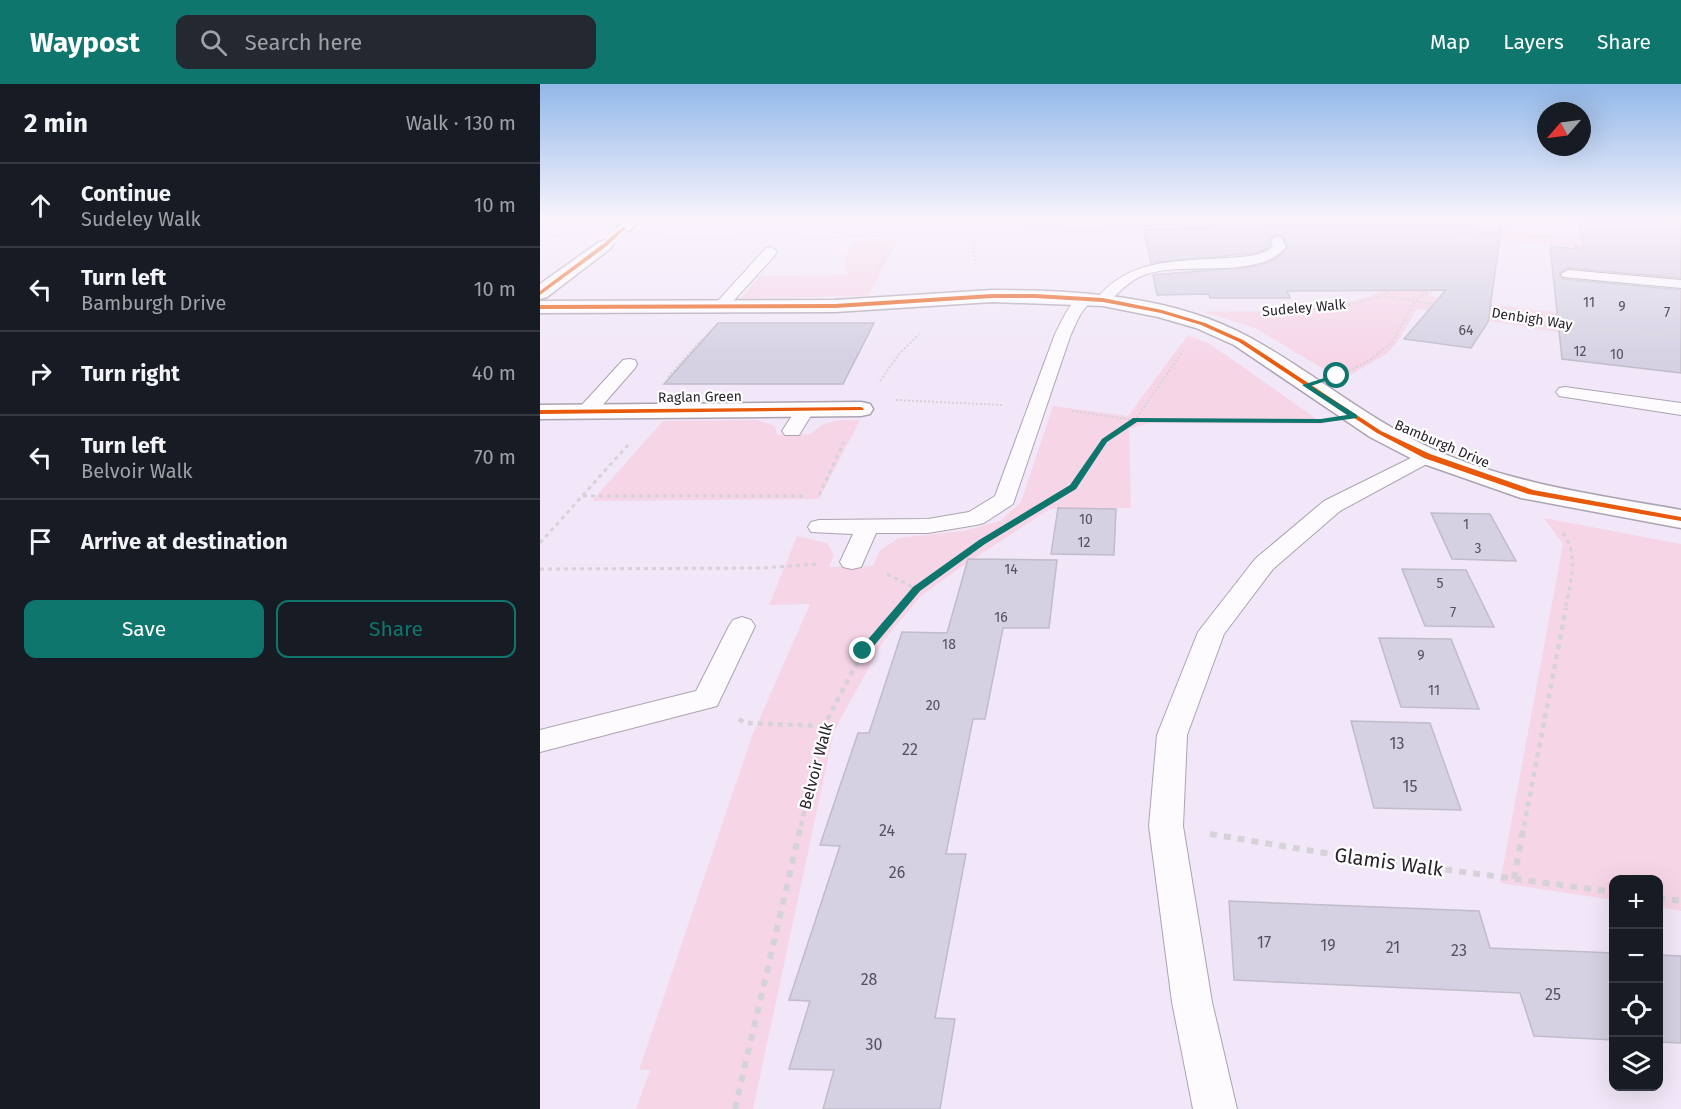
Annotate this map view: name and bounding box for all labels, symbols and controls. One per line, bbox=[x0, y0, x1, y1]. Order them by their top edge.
search box bbox=[176, 15, 596, 69]
text: Waypost bbox=[30, 26, 140, 59]
icon: search bbox=[197, 26, 230, 59]
text: Search here bbox=[245, 29, 362, 56]
text: Map bbox=[1430, 29, 1470, 55]
text: Layers bbox=[1503, 29, 1564, 55]
text: Share bbox=[1597, 29, 1651, 55]
north arrow bbox=[1537, 102, 1591, 156]
text: 2 min bbox=[24, 108, 88, 139]
text: Walk · 130 m bbox=[406, 111, 516, 135]
text: Continue bbox=[81, 180, 171, 207]
icon: ahead bbox=[24, 189, 57, 222]
text: 10 m bbox=[474, 193, 516, 217]
text: Sudeley Walk bbox=[81, 207, 201, 231]
text: Turn left bbox=[81, 264, 166, 291]
icon: left bbox=[24, 273, 57, 306]
text: 10 m bbox=[474, 277, 516, 301]
text: Bamburgh Drive bbox=[81, 291, 226, 315]
house number: 11 bbox=[1583, 294, 1595, 311]
street label: Sudeley Walk bbox=[1261, 296, 1347, 320]
house number: 9 bbox=[1618, 298, 1626, 315]
street label: Denbigh Way bbox=[1490, 304, 1574, 334]
house number: 7 bbox=[1664, 304, 1670, 321]
house number: 64 bbox=[1459, 322, 1474, 339]
house number: 12 bbox=[1574, 343, 1587, 360]
house number: 10 bbox=[1610, 346, 1624, 363]
icon: right bbox=[24, 357, 57, 390]
text: Turn right bbox=[81, 360, 180, 387]
text: 40 m bbox=[472, 361, 516, 385]
route start bbox=[1323, 362, 1349, 388]
street label: Raglan Green bbox=[658, 388, 742, 406]
street label: Bamburgh Drive bbox=[1392, 416, 1492, 472]
text: Turn left bbox=[81, 432, 166, 459]
icon: left bbox=[24, 441, 57, 474]
text: 70 m bbox=[474, 445, 516, 469]
text: Belvoir Walk bbox=[81, 459, 193, 483]
house number: 10 bbox=[1079, 511, 1093, 528]
house number: 1 bbox=[1463, 516, 1469, 533]
icon: arrive bbox=[24, 525, 57, 558]
text: Arrive at destination bbox=[81, 528, 288, 555]
house number: 12 bbox=[1078, 534, 1091, 551]
house number: 3 bbox=[1475, 540, 1482, 557]
house number: 14 bbox=[1004, 561, 1018, 578]
house number: 5 bbox=[1436, 575, 1444, 592]
button: Save bbox=[24, 600, 264, 658]
button: Share bbox=[276, 600, 516, 658]
house number: 7 bbox=[1450, 604, 1456, 621]
house number: 16 bbox=[994, 609, 1008, 626]
house number: 18 bbox=[942, 636, 956, 653]
route end bbox=[849, 637, 875, 663]
house number: 9 bbox=[1417, 647, 1425, 664]
house number: 11 bbox=[1428, 682, 1440, 699]
house number: 20 bbox=[926, 697, 941, 714]
street label: Belvoir Walk bbox=[795, 720, 837, 812]
house number: 13 bbox=[1390, 734, 1404, 753]
house number: 22 bbox=[902, 740, 918, 759]
house number: 15 bbox=[1403, 777, 1417, 796]
house number: 24 bbox=[879, 821, 895, 840]
street label: Glamis Walk bbox=[1333, 843, 1446, 882]
house number: 26 bbox=[889, 863, 905, 882]
map controls bbox=[1609, 875, 1663, 1091]
button: + bbox=[1609, 875, 1663, 929]
button: − bbox=[1609, 929, 1663, 983]
house number: 17 bbox=[1257, 933, 1271, 952]
house number: 19 bbox=[1320, 936, 1336, 955]
house number: 21 bbox=[1386, 938, 1400, 957]
house number: 23 bbox=[1451, 941, 1467, 960]
house number: 28 bbox=[861, 970, 878, 989]
button: locate bbox=[1609, 983, 1663, 1037]
house number: 25 bbox=[1545, 985, 1561, 1004]
house number: 30 bbox=[866, 1035, 883, 1054]
button: layers bbox=[1609, 1037, 1663, 1091]

